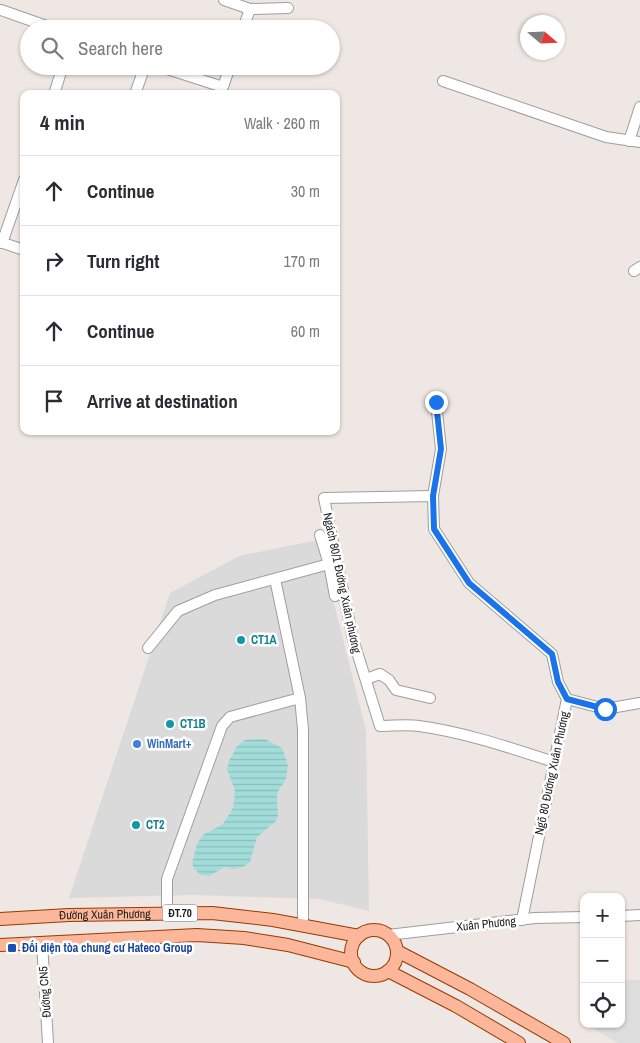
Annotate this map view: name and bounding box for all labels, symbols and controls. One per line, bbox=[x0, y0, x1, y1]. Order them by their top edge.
north arrow bbox=[520, 15, 565, 60]
search box bbox=[20, 20, 340, 75]
icon: search bbox=[38, 34, 66, 62]
text: Search here bbox=[78, 35, 163, 61]
text: 4 min bbox=[40, 108, 85, 137]
text: Walk · 260 m bbox=[244, 112, 320, 134]
icon: ahead bbox=[40, 177, 68, 205]
text: Continue bbox=[87, 178, 155, 204]
text: 30 m bbox=[291, 180, 320, 202]
icon: right bbox=[40, 247, 68, 275]
text: Turn right bbox=[87, 248, 159, 274]
text: 170 m bbox=[284, 250, 320, 272]
icon: ahead bbox=[40, 317, 68, 345]
text: Continue bbox=[87, 318, 155, 344]
text: 60 m bbox=[291, 320, 320, 342]
icon: arrive bbox=[40, 387, 68, 415]
text: Arrive at destination bbox=[87, 388, 238, 414]
route end bbox=[425, 391, 448, 414]
street label: Ngách 80/1 Đường Xuân phương bbox=[319, 511, 365, 655]
place label: CT1A bbox=[251, 632, 278, 648]
marker: CT1A bbox=[235, 634, 247, 646]
route start bbox=[594, 698, 617, 721]
street label: Ngõ 80 Đường Xuân Phương bbox=[531, 709, 573, 836]
place label: CT1B bbox=[180, 716, 206, 732]
marker: CT1B bbox=[164, 718, 176, 730]
place label: WinMart+ bbox=[147, 736, 192, 752]
marker: WinMart+ bbox=[131, 738, 143, 750]
place label: CT2 bbox=[146, 817, 165, 833]
marker: CT2 bbox=[130, 819, 142, 831]
map controls bbox=[580, 893, 625, 1028]
button: + bbox=[580, 893, 625, 938]
road number: ĐT.70 bbox=[162, 904, 198, 921]
street label: Đường Xuân Phương bbox=[59, 906, 151, 924]
street label: Xuân Phương bbox=[456, 913, 517, 935]
button: − bbox=[580, 938, 625, 983]
place label: Đối diện tòa chung cư Hateco Group bbox=[22, 940, 193, 956]
marker: Đối diện tòa chung cư Hateco Group bbox=[6, 942, 18, 954]
street label: Đường CN5 bbox=[35, 965, 55, 1018]
button: locate bbox=[580, 983, 625, 1028]

